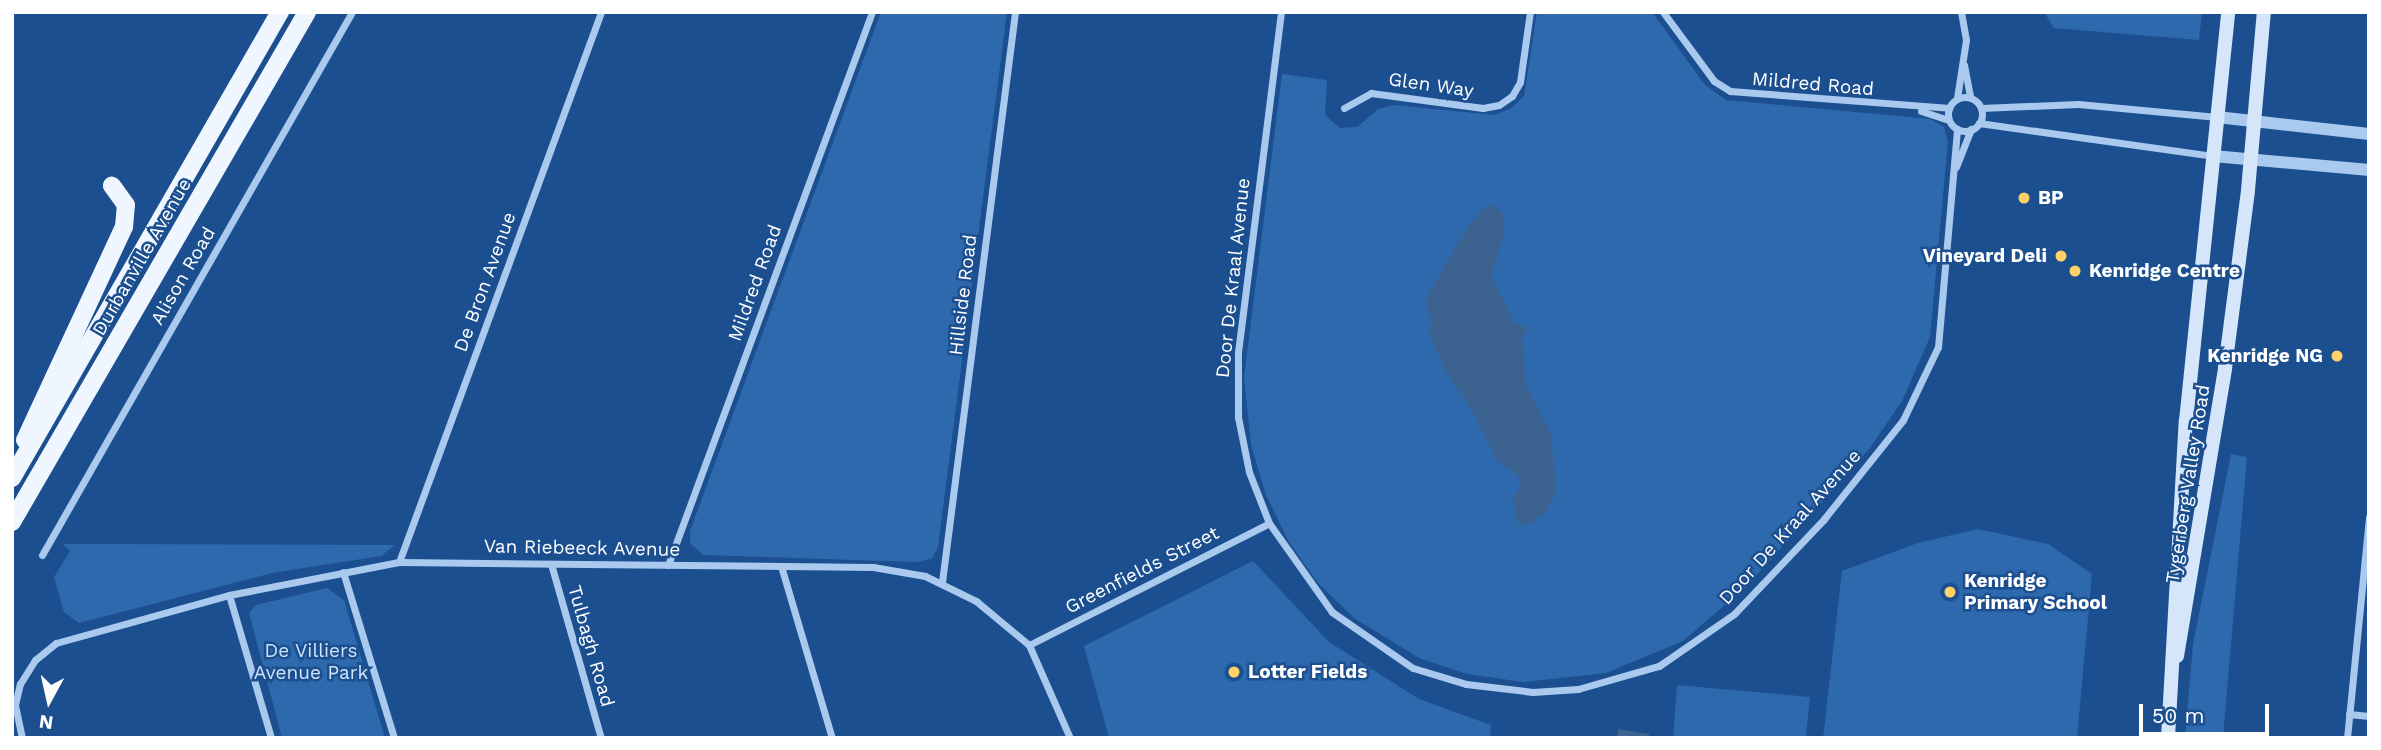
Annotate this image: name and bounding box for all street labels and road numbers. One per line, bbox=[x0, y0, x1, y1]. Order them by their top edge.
street label: Mildred Road bbox=[1751, 67, 1875, 101]
street label: Glen Way bbox=[1387, 68, 1475, 102]
street label: Durbanville Avenue bbox=[87, 174, 197, 340]
street label: Door De Kraal Avenue bbox=[1211, 176, 1255, 380]
street label: De Bron Avenue bbox=[449, 209, 521, 355]
street label: Mildred Road bbox=[723, 222, 787, 344]
street label: Alison Road bbox=[146, 223, 220, 329]
street label: Hillside Road bbox=[944, 233, 982, 357]
street label: Tygerberg Valley Road bbox=[2161, 382, 2215, 586]
street label: Door De Kraal Avenue bbox=[1714, 444, 1866, 610]
street label: Greenfields Street bbox=[1061, 521, 1223, 619]
street label: Van Riebeeck Avenue bbox=[483, 535, 681, 561]
street label: Tulbagh Road bbox=[563, 583, 619, 709]

